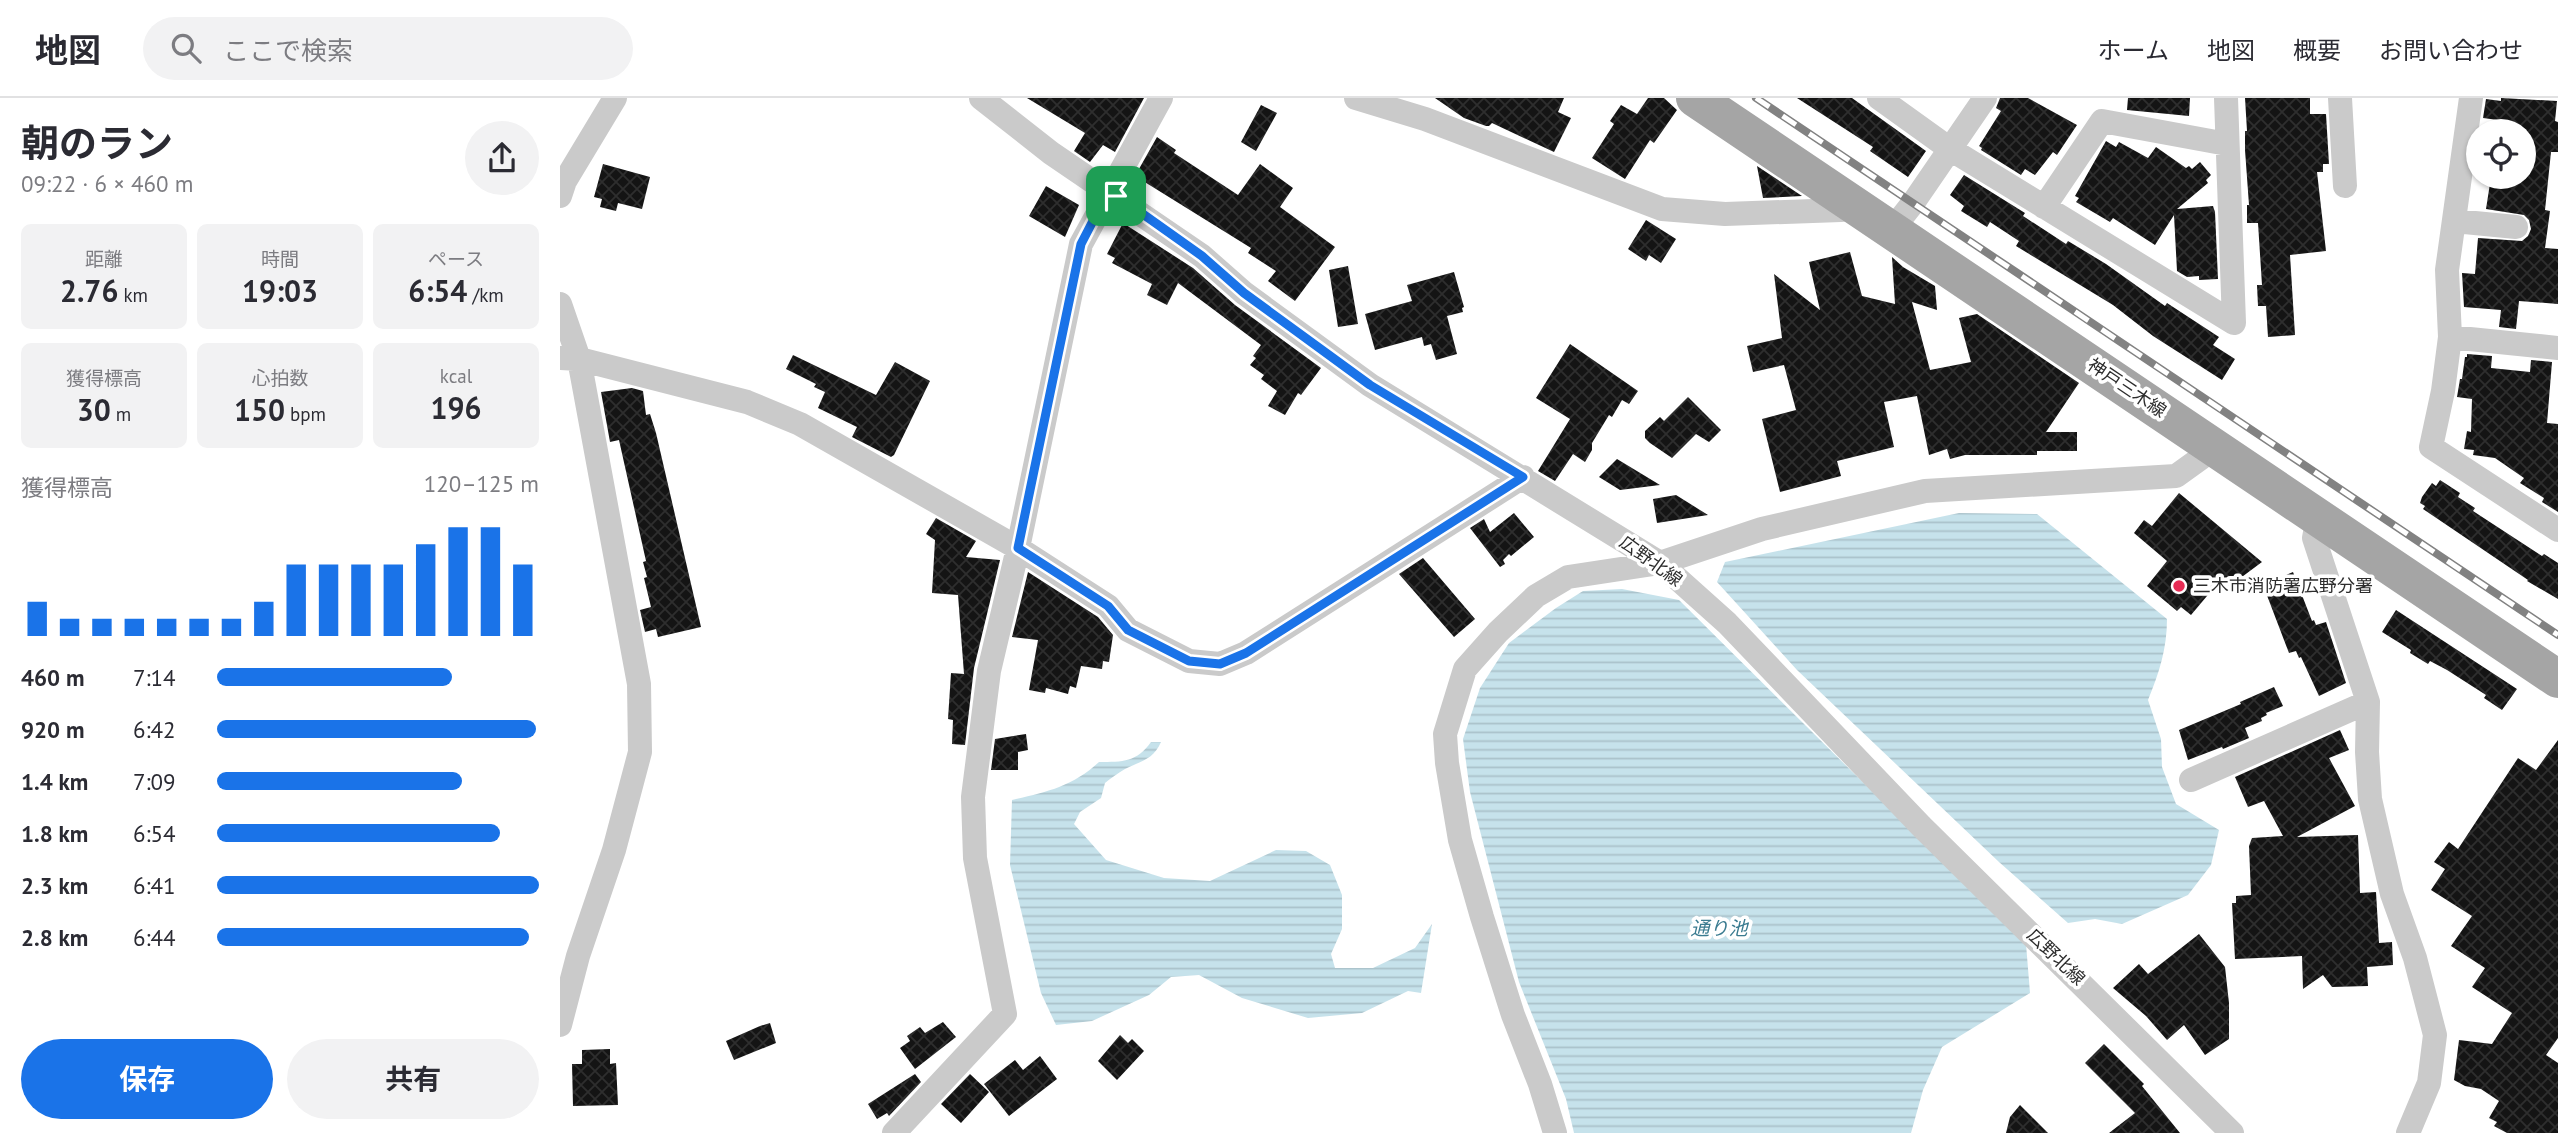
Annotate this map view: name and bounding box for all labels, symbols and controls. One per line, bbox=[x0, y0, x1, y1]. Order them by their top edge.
search box bbox=[143, 17, 633, 80]
text: 地図 bbox=[35, 28, 101, 71]
icon: search bbox=[167, 29, 205, 67]
text: ここで検索 bbox=[223, 34, 353, 67]
text: ホーム bbox=[2098, 35, 2169, 66]
text: 地図 bbox=[2207, 35, 2255, 66]
text: 概要 bbox=[2293, 35, 2341, 66]
text: お問い合わせ bbox=[2379, 35, 2523, 66]
text: 朝のラン bbox=[21, 118, 173, 167]
map controls bbox=[2466, 119, 2536, 189]
button: locate bbox=[2466, 119, 2536, 189]
button: share bbox=[465, 121, 539, 195]
pin bbox=[1086, 166, 1146, 226]
text: 09:22 · 6 × 460 m bbox=[21, 169, 193, 198]
icon: arrive bbox=[1097, 177, 1135, 215]
text: 距離 bbox=[85, 247, 123, 271]
text: 時間 bbox=[261, 247, 299, 271]
text: ペース bbox=[428, 247, 484, 271]
text: 2.76 bbox=[60, 271, 118, 310]
text: 19:03 bbox=[242, 271, 318, 310]
text: 6:54 bbox=[408, 271, 467, 310]
text: km bbox=[118, 283, 148, 307]
text: /km bbox=[467, 283, 504, 307]
street label: 神戸三木線 bbox=[2084, 353, 2171, 422]
text: kcal bbox=[440, 364, 472, 388]
text: 獲得標高 bbox=[66, 366, 142, 390]
text: 心拍数 bbox=[251, 366, 309, 390]
text: 196 bbox=[430, 388, 482, 427]
text: 30 bbox=[77, 390, 111, 429]
text: 150 bbox=[234, 390, 285, 429]
text: m bbox=[111, 402, 131, 426]
text: bpm bbox=[285, 402, 326, 426]
text: 120–125 m bbox=[424, 469, 539, 498]
text: 獲得標高 bbox=[21, 473, 113, 502]
street label: 広野北線 bbox=[1615, 530, 1687, 591]
place label: 三木市消防署広野分署 bbox=[2193, 574, 2373, 597]
marker: 三木市消防署広野分署 bbox=[2171, 578, 2187, 594]
text: 460 m bbox=[21, 663, 84, 692]
text: 7:14 bbox=[133, 663, 176, 692]
text: 920 m bbox=[21, 715, 84, 744]
text: 6:42 bbox=[133, 715, 176, 744]
text: 1.4 km bbox=[21, 767, 88, 796]
text: 7:09 bbox=[133, 767, 176, 796]
text: 1.8 km bbox=[21, 819, 88, 848]
text: 6:54 bbox=[133, 819, 176, 848]
text: 2.3 km bbox=[21, 871, 88, 900]
text: 6:41 bbox=[133, 871, 176, 900]
water label: 通り池 bbox=[1690, 916, 1749, 940]
text: 2.8 km bbox=[21, 923, 88, 952]
text: 6:44 bbox=[133, 923, 176, 952]
street label: 広野北線 bbox=[2022, 923, 2090, 990]
button: 保存 bbox=[21, 1039, 273, 1119]
button: 共有 bbox=[287, 1039, 539, 1119]

